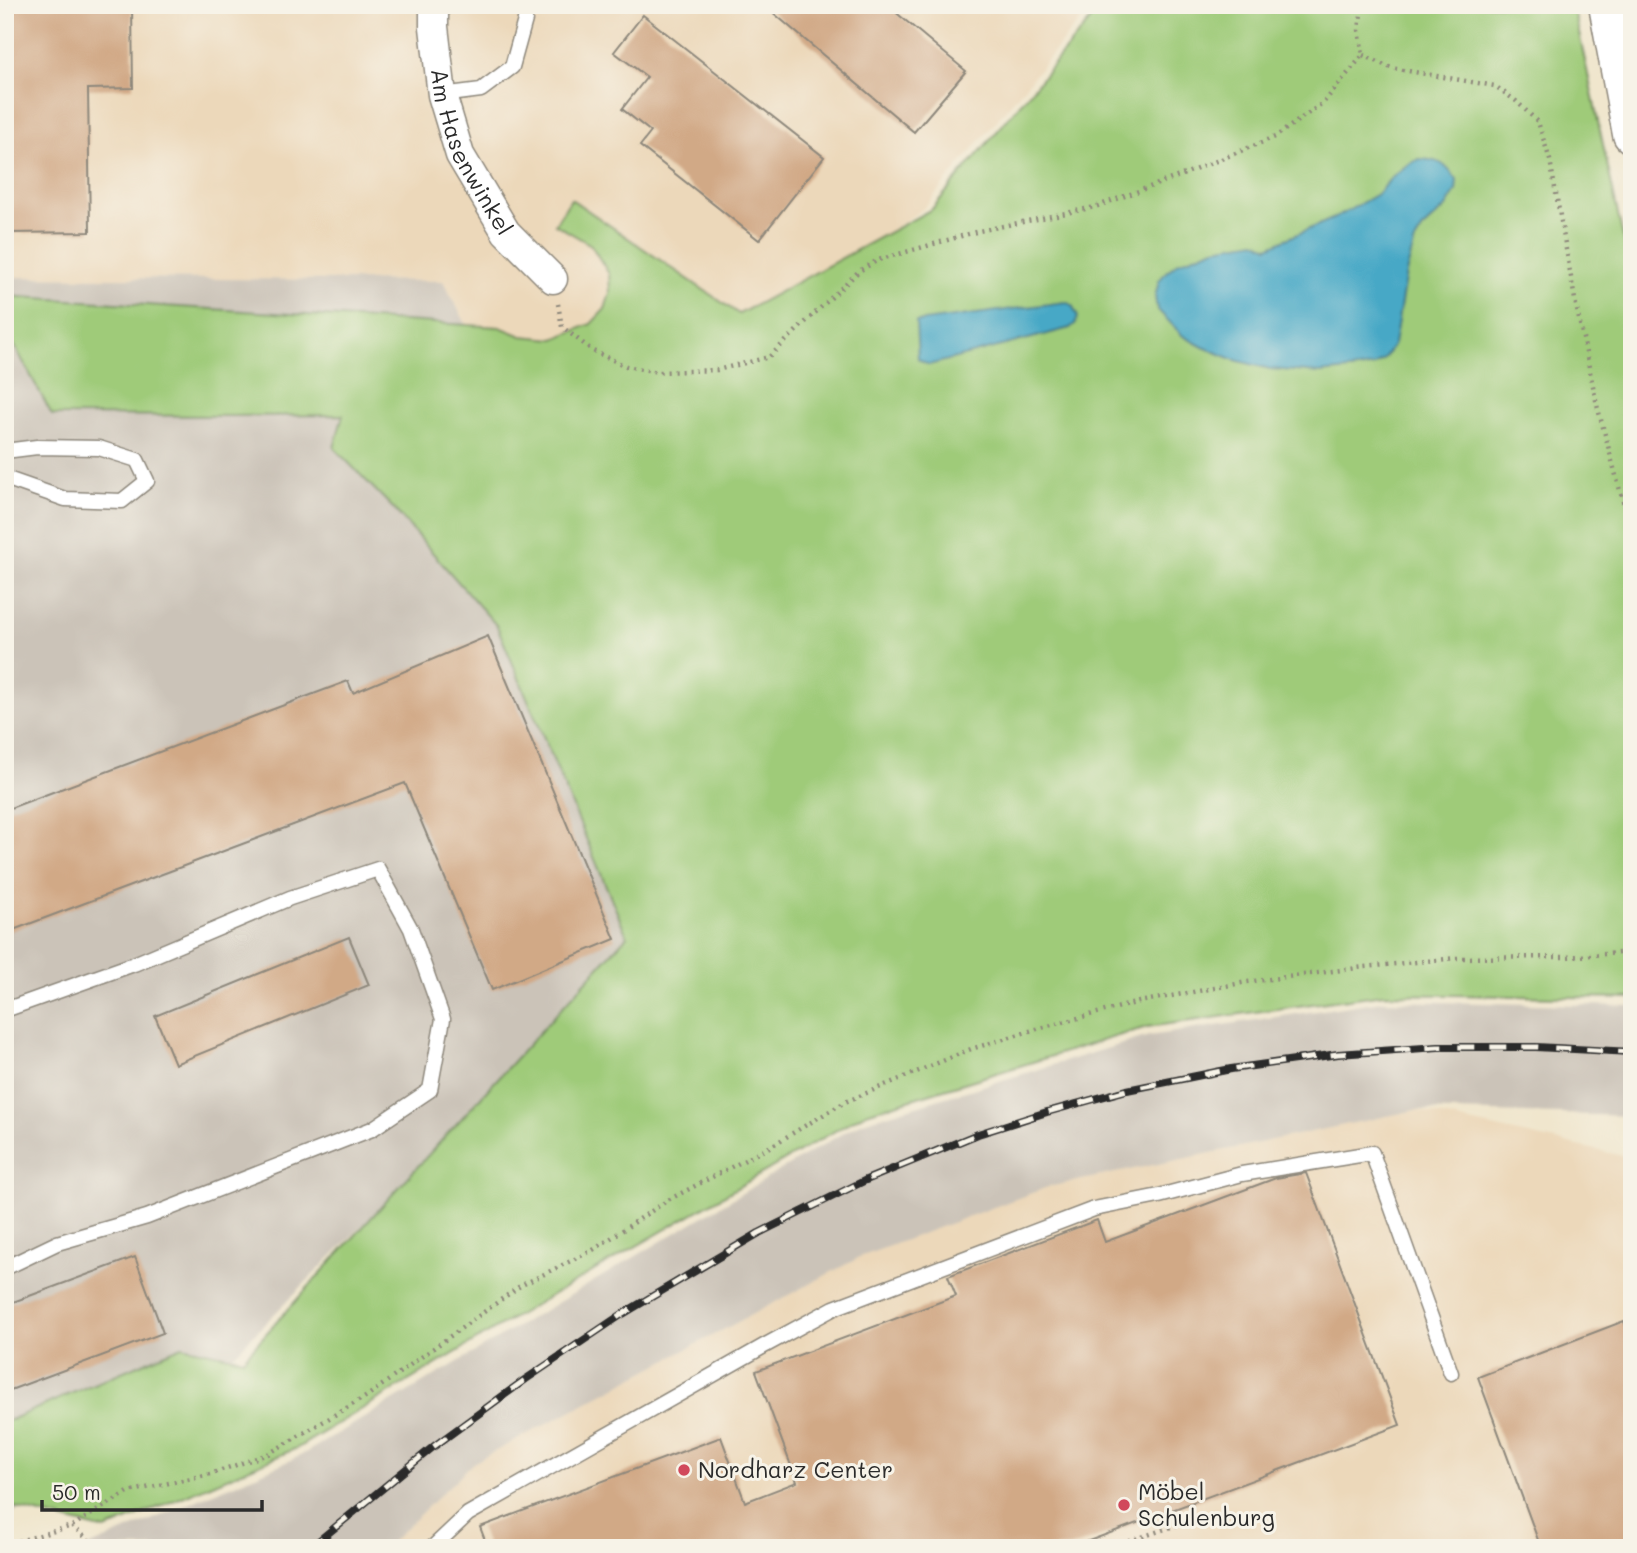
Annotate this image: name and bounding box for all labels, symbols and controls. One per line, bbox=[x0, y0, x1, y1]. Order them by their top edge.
street label: Am Hasenwinkel bbox=[425, 67, 520, 240]
place label: Nordharz Center bbox=[698, 1454, 893, 1484]
marker: Nordharz Center bbox=[676, 1462, 692, 1478]
scale bar bbox=[42, 1469, 262, 1513]
place label: Möbel Schulenburg bbox=[1138, 1476, 1275, 1532]
text: 50 m bbox=[52, 1478, 101, 1505]
marker: Möbel Schulenburg bbox=[1116, 1497, 1132, 1513]

